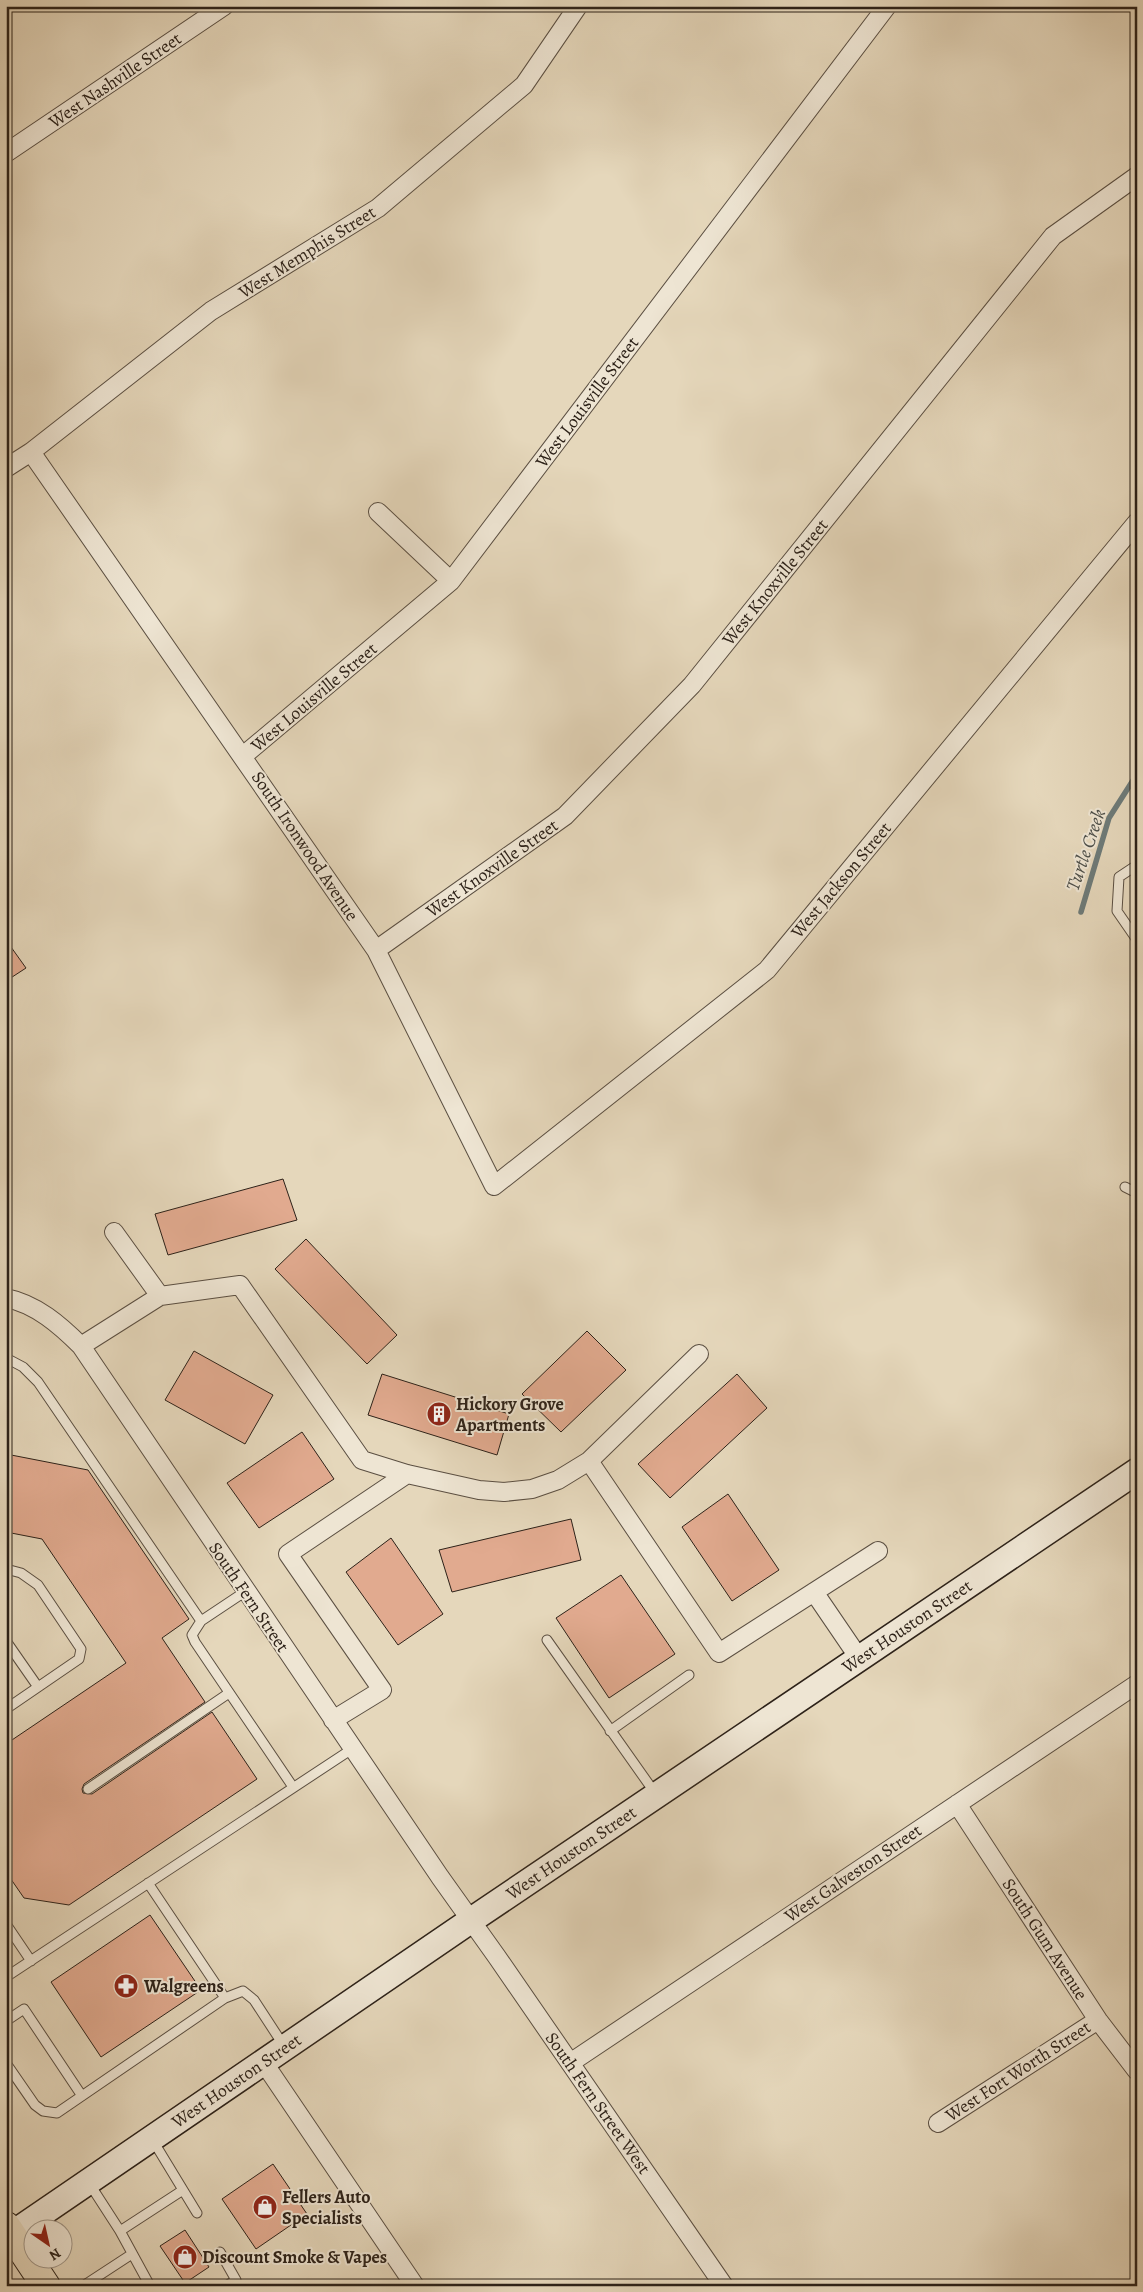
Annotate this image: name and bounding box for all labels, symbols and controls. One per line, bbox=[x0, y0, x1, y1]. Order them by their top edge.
street label: West Nashville Street bbox=[43, 27, 186, 134]
street label: West Memphis Street bbox=[233, 200, 380, 304]
street label: West Louisville Street bbox=[529, 332, 644, 473]
street label: West Knoxville Street bbox=[716, 514, 834, 651]
street label: West Louisville Street bbox=[245, 637, 382, 758]
street label: South Ironwood Avenue bbox=[246, 766, 364, 926]
water label: Turtle Creek bbox=[1060, 806, 1112, 894]
street label: West Knoxville Street bbox=[420, 813, 563, 923]
street label: West Jackson Street bbox=[785, 817, 897, 944]
place label: Hickory Grove Apartments bbox=[455, 1392, 564, 1437]
building icon: Hickory Grove Apartments bbox=[426, 1401, 452, 1427]
street label: South Fern Street bbox=[203, 1537, 295, 1657]
street label: West Houston Street bbox=[836, 1574, 977, 1679]
street label: West Houston Street bbox=[501, 1800, 641, 1906]
street label: West Galveston Street bbox=[779, 1818, 926, 1928]
street label: South Gum Avenue bbox=[997, 1874, 1093, 2004]
pharmacy icon: Walgreens bbox=[113, 1973, 139, 1999]
place label: Walgreens bbox=[143, 1974, 224, 1998]
street label: West Fort Worth Street bbox=[940, 2015, 1095, 2128]
street label: South Fern Street West bbox=[540, 2027, 656, 2179]
street label: West Houston Street bbox=[166, 2028, 306, 2134]
place label: Fellers Auto Specialists bbox=[282, 2185, 371, 2230]
shop icon: Fellers Auto Specialists bbox=[252, 2194, 278, 2220]
north arrow bbox=[22, 2220, 72, 2270]
text: N bbox=[45, 2244, 65, 2265]
shop icon: Discount Smoke & Vapes bbox=[172, 2244, 198, 2270]
place label: Discount Smoke & Vapes bbox=[202, 2245, 387, 2269]

